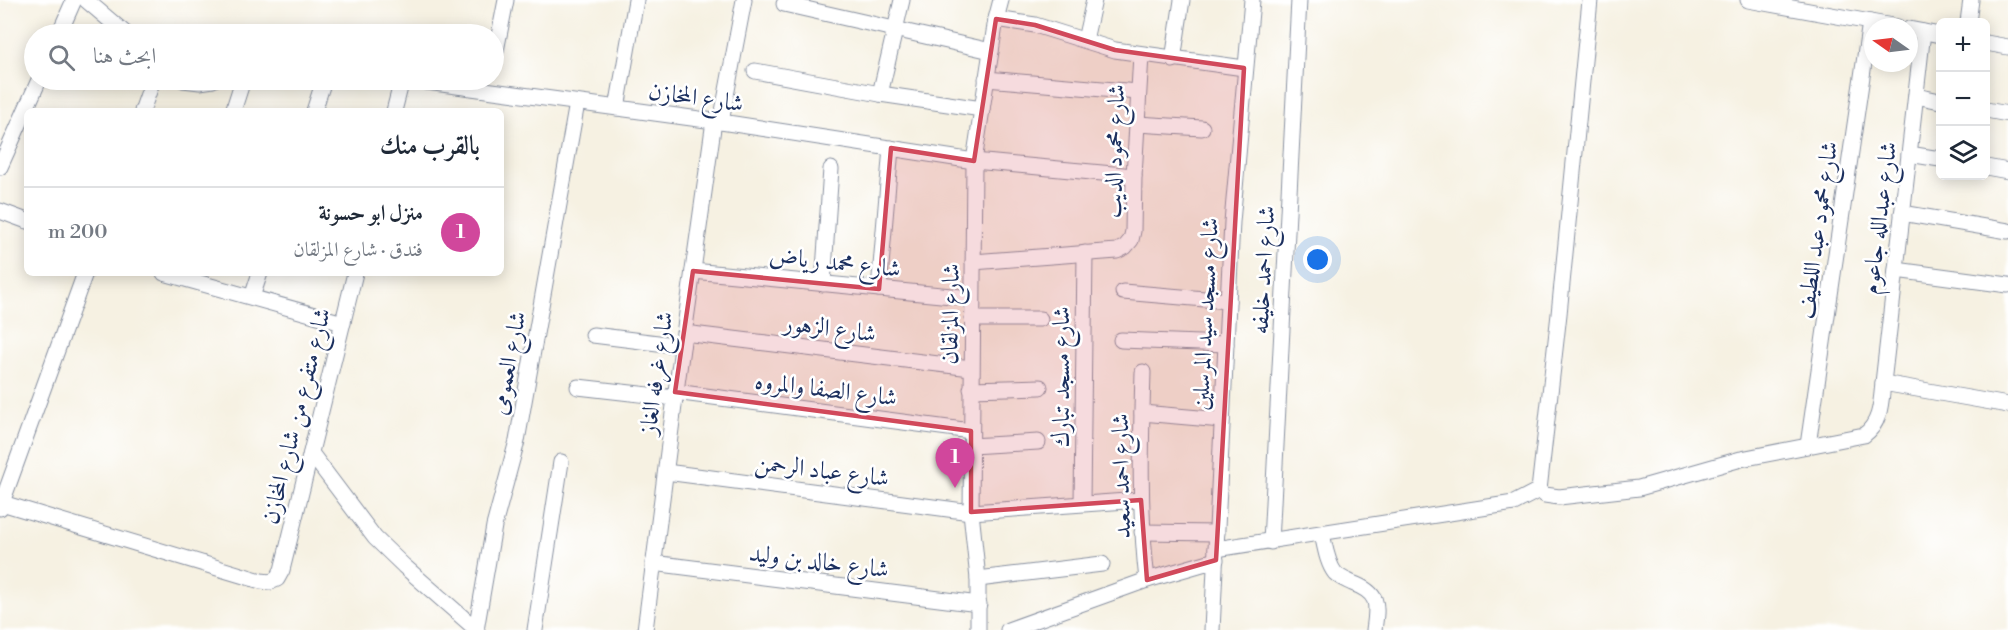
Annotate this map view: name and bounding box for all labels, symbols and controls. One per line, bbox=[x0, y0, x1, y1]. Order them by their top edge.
north arrow bbox=[1864, 18, 1918, 72]
map controls bbox=[1936, 18, 1990, 180]
button: + bbox=[1936, 18, 1990, 72]
search box bbox=[24, 24, 504, 90]
icon: search bbox=[45, 41, 78, 74]
text: ابحث هنا bbox=[93, 43, 156, 70]
button: − bbox=[1936, 72, 1990, 126]
street label: شارع المخازن bbox=[646, 76, 745, 123]
street label: شارع محمود الديب bbox=[1098, 84, 1136, 219]
button: layers bbox=[1936, 126, 1990, 180]
text: بالقرب منك bbox=[380, 130, 480, 162]
street label: شارع محمود عبد اللطيف bbox=[1791, 139, 1849, 322]
street label: شارع عبدالله جاعوم bbox=[1856, 140, 1909, 297]
text: منزل ابو حسونة bbox=[318, 200, 423, 227]
street label: شارع احمد خليفه bbox=[1246, 205, 1286, 335]
street label: شارع مسجد سيد المرسلين bbox=[1186, 217, 1230, 411]
text: 200 m bbox=[48, 220, 108, 245]
text: 1 bbox=[456, 220, 465, 245]
text: فندق · شارع المزلقان bbox=[293, 238, 423, 263]
street label: شارع محمد رياض bbox=[767, 241, 902, 289]
your location bbox=[1303, 245, 1332, 274]
street label: شارع المزلقان bbox=[935, 263, 971, 365]
street label: شارع متفرع من شارع المخازن bbox=[256, 305, 342, 528]
street label: شارع مسجد تبارك bbox=[1047, 306, 1081, 448]
street label: شارع الزهور bbox=[780, 308, 878, 354]
street label: شارع العمومى bbox=[484, 309, 538, 418]
street label: شارع غرفه الغاز bbox=[633, 310, 684, 439]
street label: شارع الصفا والمروه bbox=[753, 366, 899, 418]
street label: شارع احمد سعيد bbox=[1106, 413, 1142, 539]
pin: 1 bbox=[936, 438, 974, 488]
street label: شارع عباد الرحمن bbox=[753, 448, 891, 498]
street label: شارع خالد بن وليد bbox=[747, 539, 890, 589]

